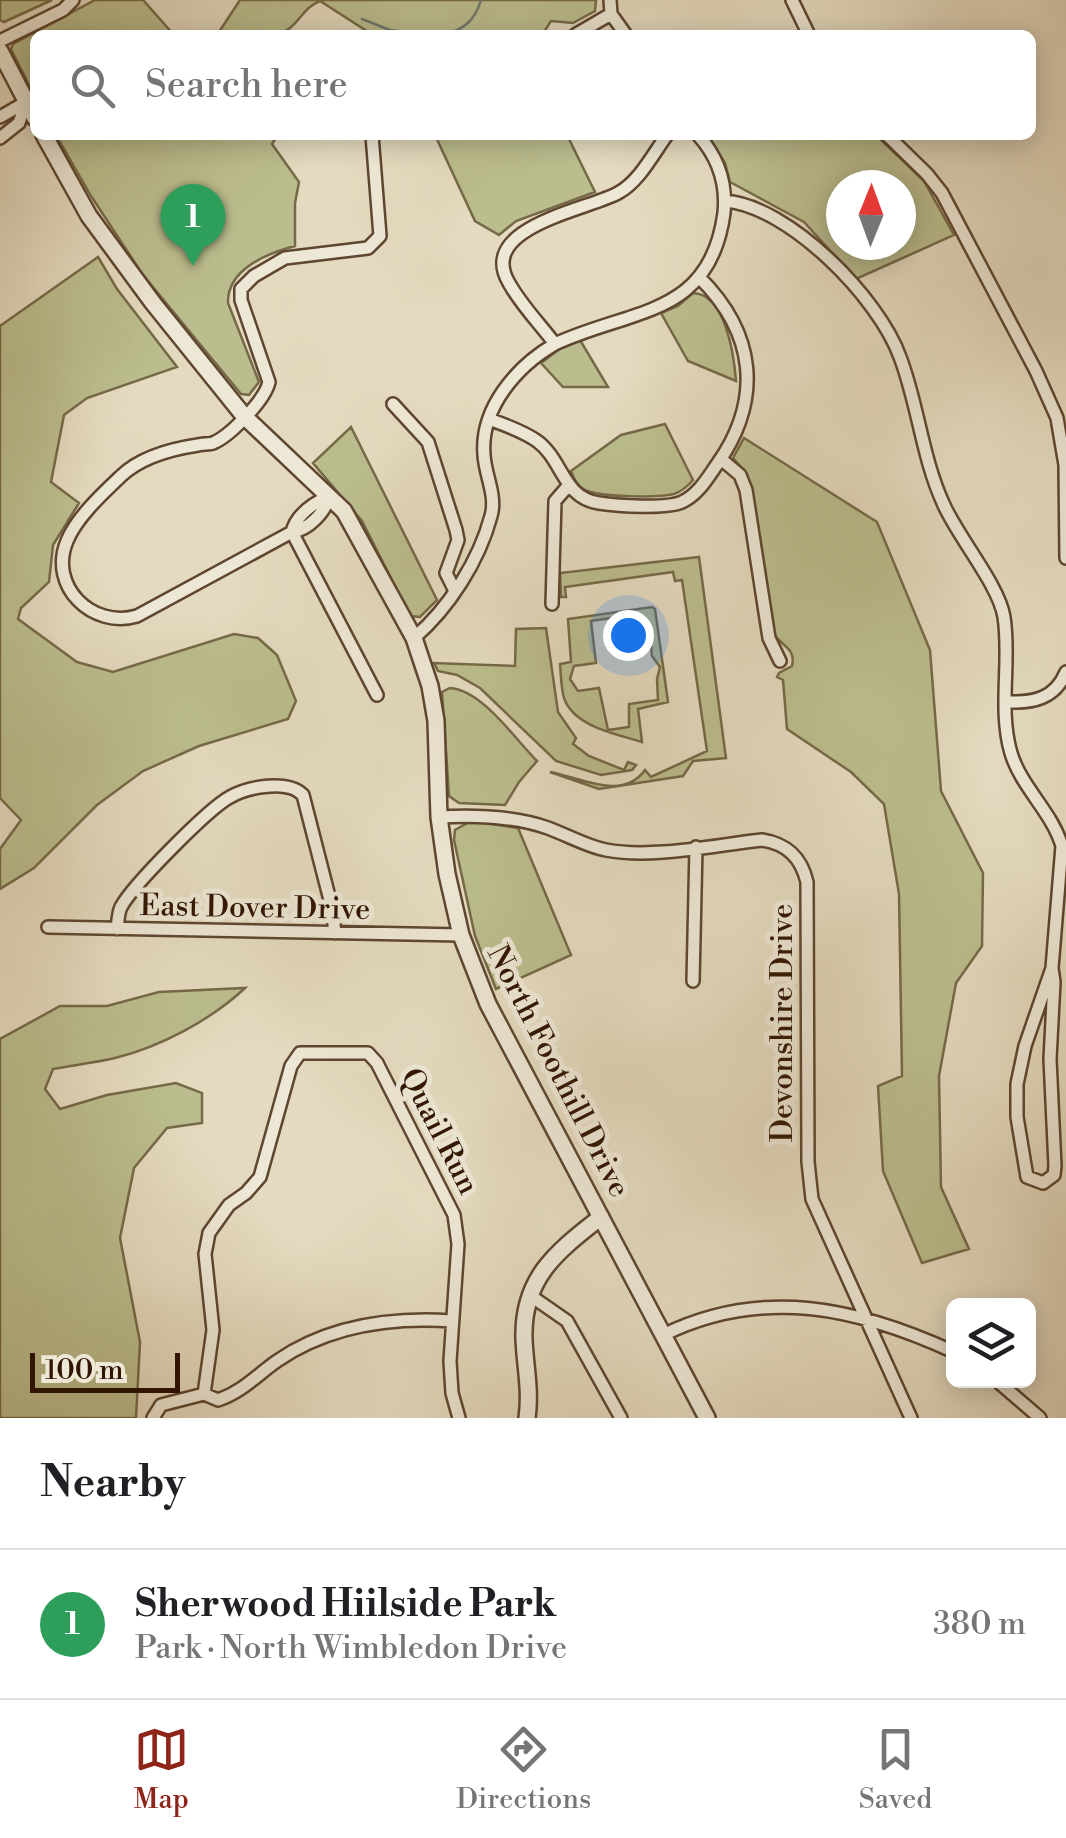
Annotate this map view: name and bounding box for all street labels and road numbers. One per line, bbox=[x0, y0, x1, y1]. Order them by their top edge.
street label: East Dover Drive bbox=[139, 887, 371, 929]
street label: Devonshire Drive bbox=[764, 904, 802, 1142]
street label: North Foothill Drive bbox=[478, 939, 638, 1204]
street label: Quail Run bbox=[391, 1062, 487, 1201]

